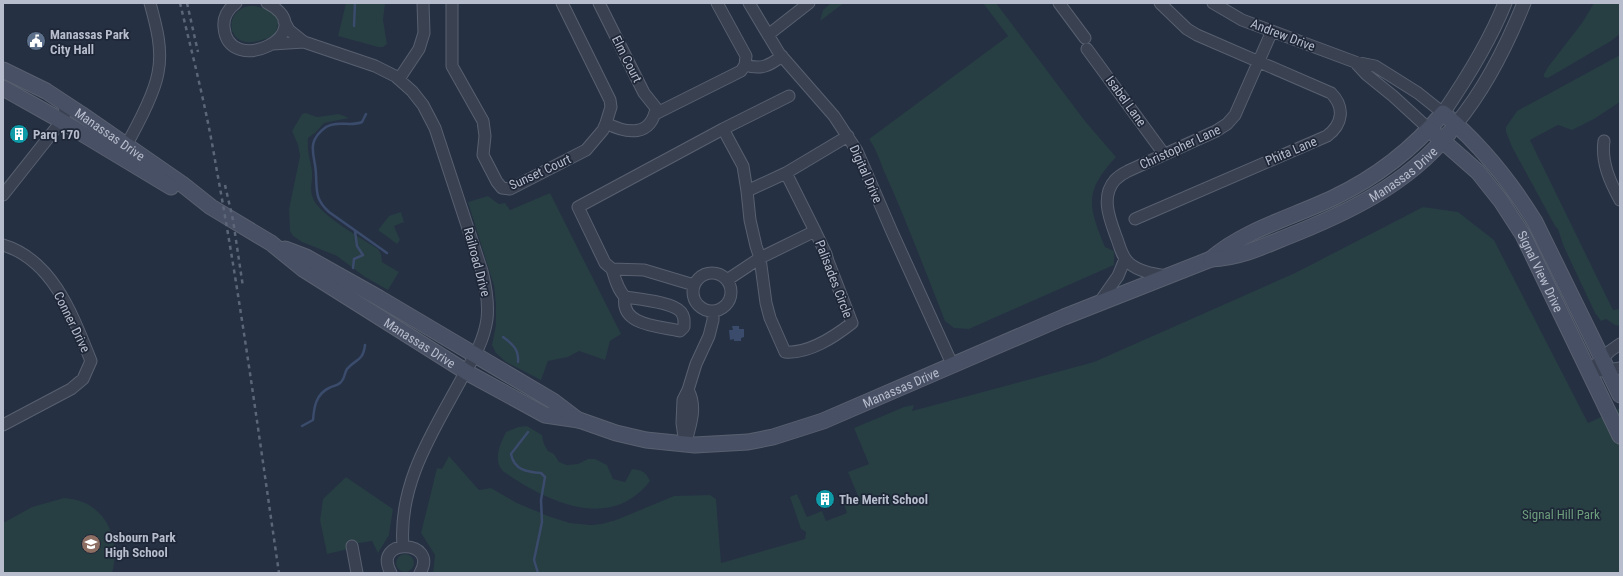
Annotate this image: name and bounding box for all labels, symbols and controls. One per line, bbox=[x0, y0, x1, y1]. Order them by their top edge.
street label: Andrew Drive bbox=[1249, 16, 1317, 54]
place label: Manassas Park City Hall bbox=[50, 27, 130, 57]
public building icon: Manassas Park City Hall bbox=[25, 30, 47, 52]
street label: Elm Court bbox=[609, 33, 645, 85]
street label: Isabel Lane bbox=[1103, 73, 1149, 129]
street label: Manassas Drive bbox=[72, 105, 148, 163]
street label: Christopher Lane bbox=[1137, 122, 1223, 172]
building icon: Parq 170 bbox=[8, 123, 30, 145]
place label: Parq 170 bbox=[33, 127, 80, 142]
street label: Phita Lane bbox=[1263, 133, 1319, 169]
street label: Digital Drive bbox=[847, 143, 885, 205]
street label: Manassas Drive bbox=[1366, 144, 1440, 205]
street label: Sunset Court bbox=[507, 151, 573, 193]
street label: Railroad Drive bbox=[461, 226, 493, 298]
street label: Signal View Drive bbox=[1515, 228, 1566, 314]
street label: Palisades Circle bbox=[812, 238, 856, 320]
street label: Conner Drive bbox=[51, 289, 93, 355]
street label: Manassas Drive bbox=[381, 315, 458, 371]
street label: Manassas Drive bbox=[860, 364, 941, 410]
building icon: The Merit School bbox=[814, 488, 836, 510]
place label: The Merit School bbox=[839, 492, 928, 507]
park label: Signal Hill Park bbox=[1522, 507, 1600, 522]
place label: Osbourn Park High School bbox=[105, 530, 176, 560]
school or university icon: Osbourn Park High School bbox=[80, 533, 102, 555]

